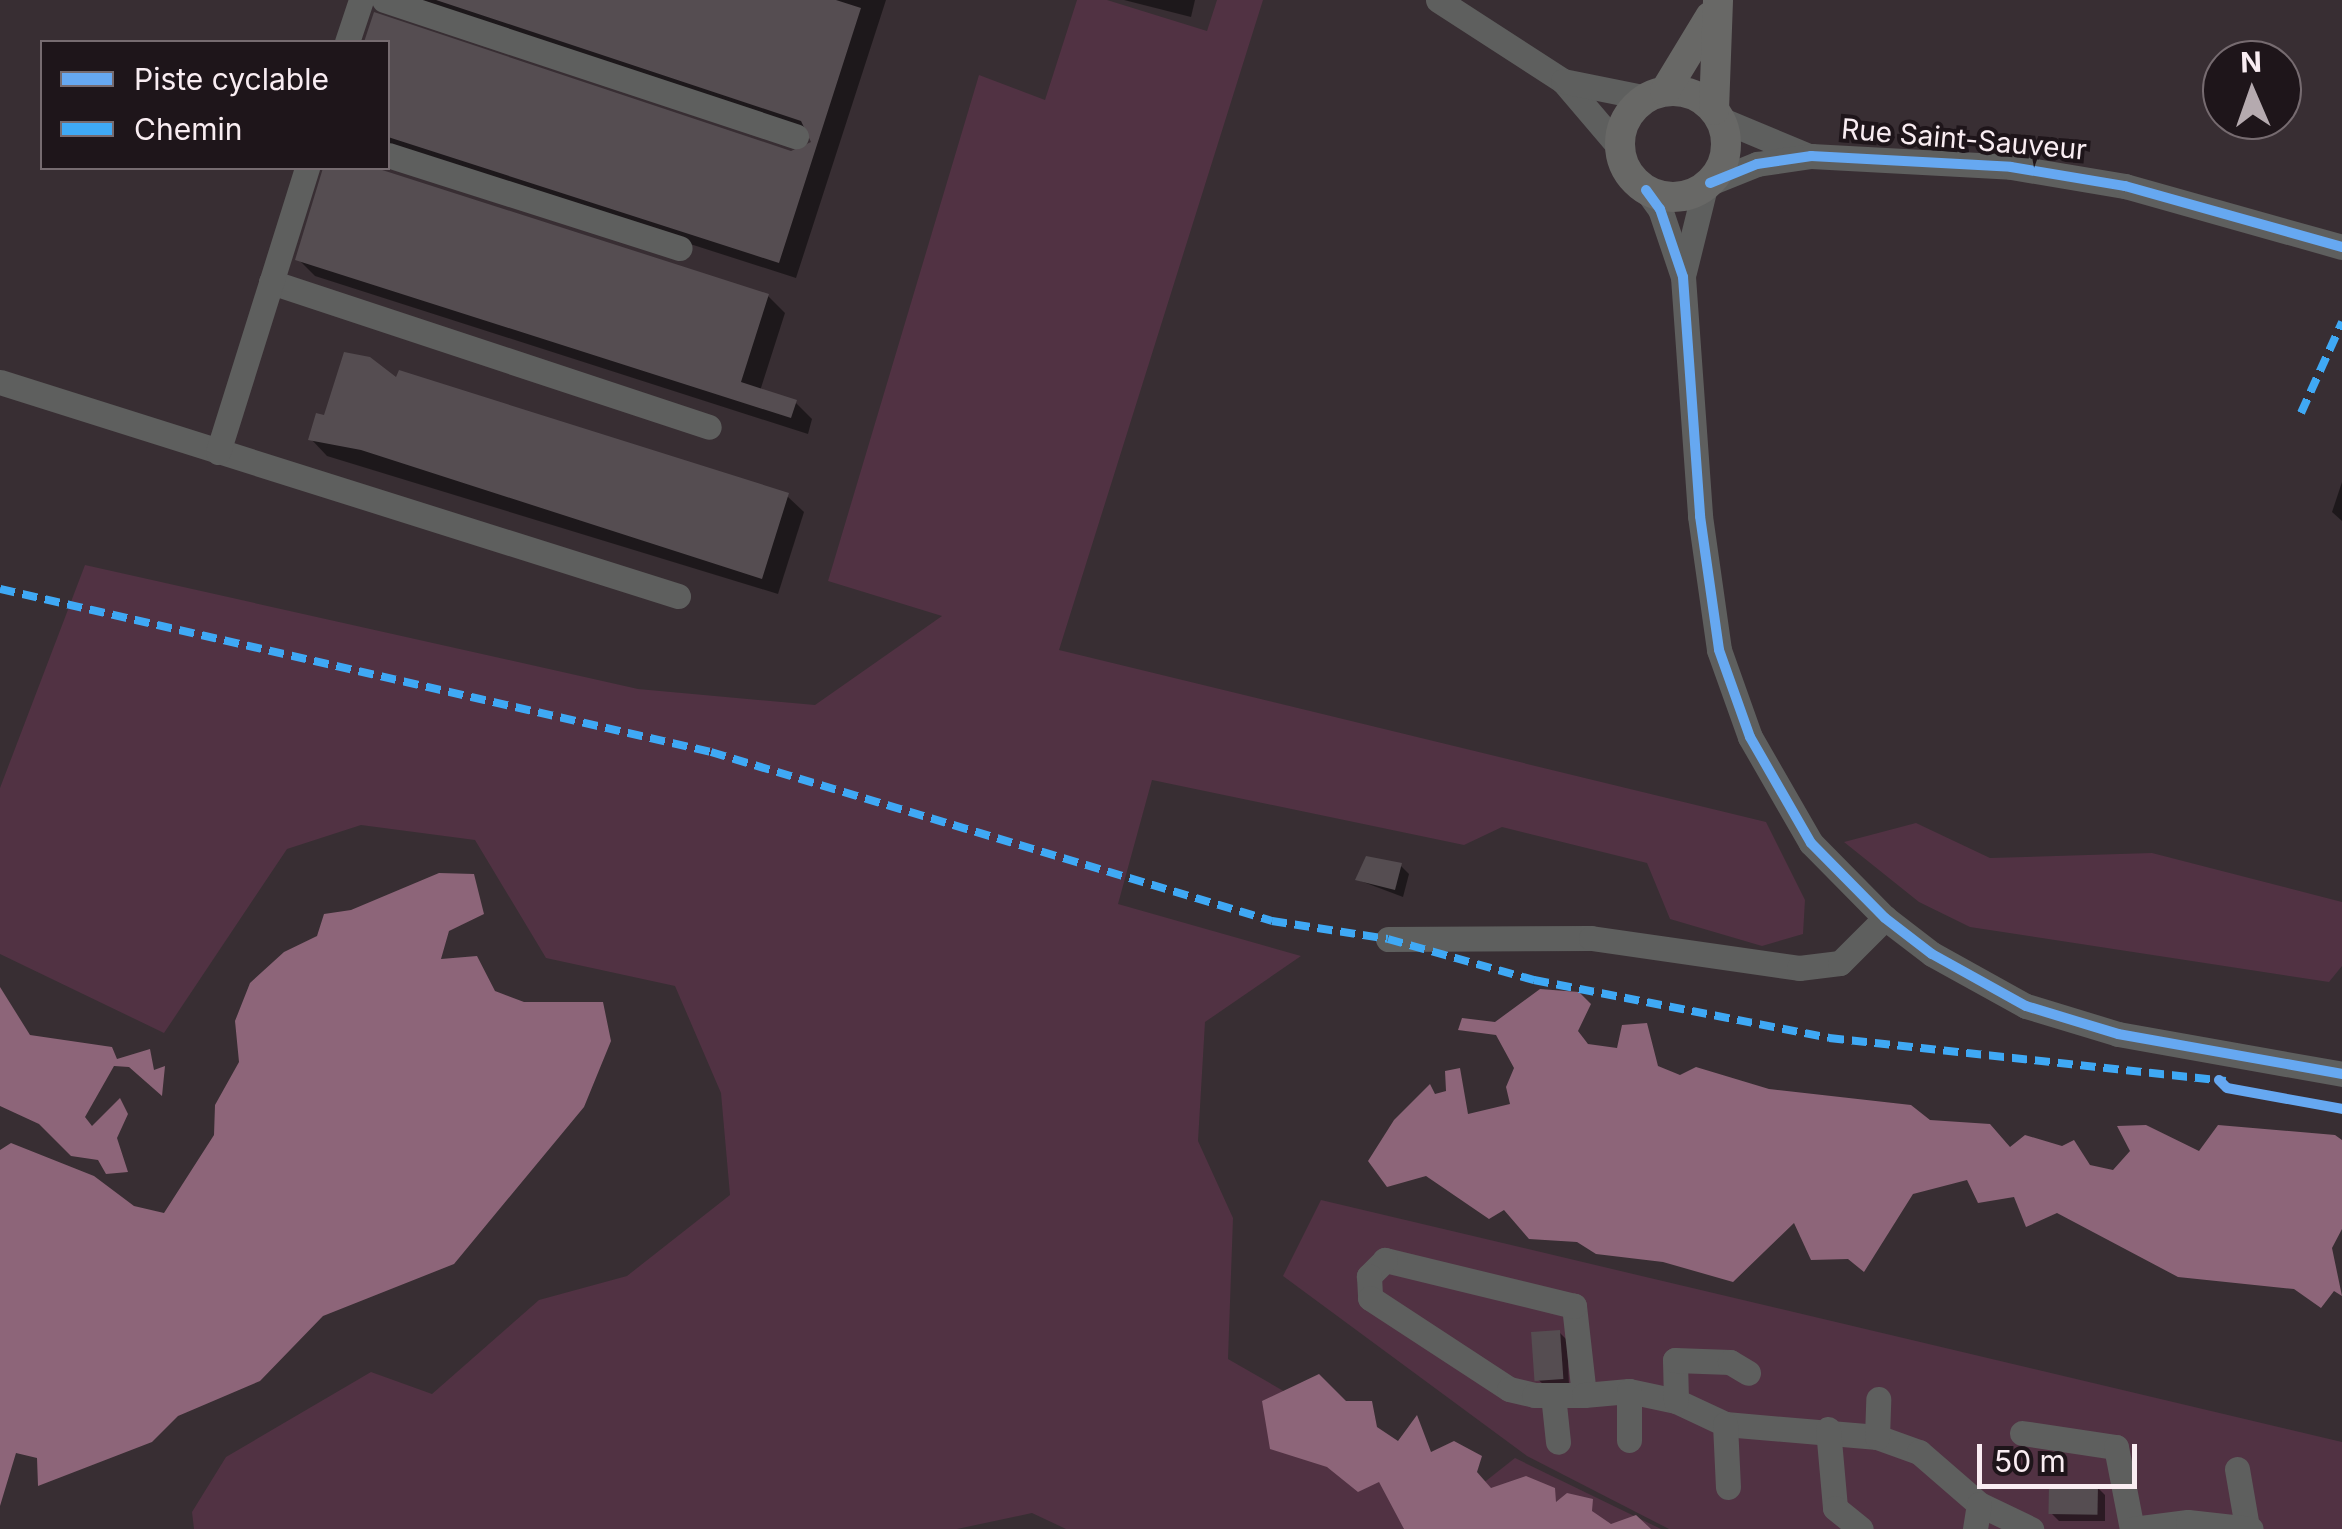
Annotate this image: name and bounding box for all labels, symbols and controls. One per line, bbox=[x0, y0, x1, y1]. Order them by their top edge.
legend bbox=[40, 40, 390, 170]
north arrow bbox=[2202, 40, 2302, 140]
text: N bbox=[2240, 45, 2262, 79]
text: Piste cyclable bbox=[134, 61, 329, 97]
text: Chemin bbox=[134, 111, 242, 147]
street label: Rue Saint-Sauveur bbox=[1840, 112, 2088, 166]
scale bar bbox=[1982, 1424, 2142, 1486]
text: 50 m bbox=[1994, 1443, 2066, 1479]

